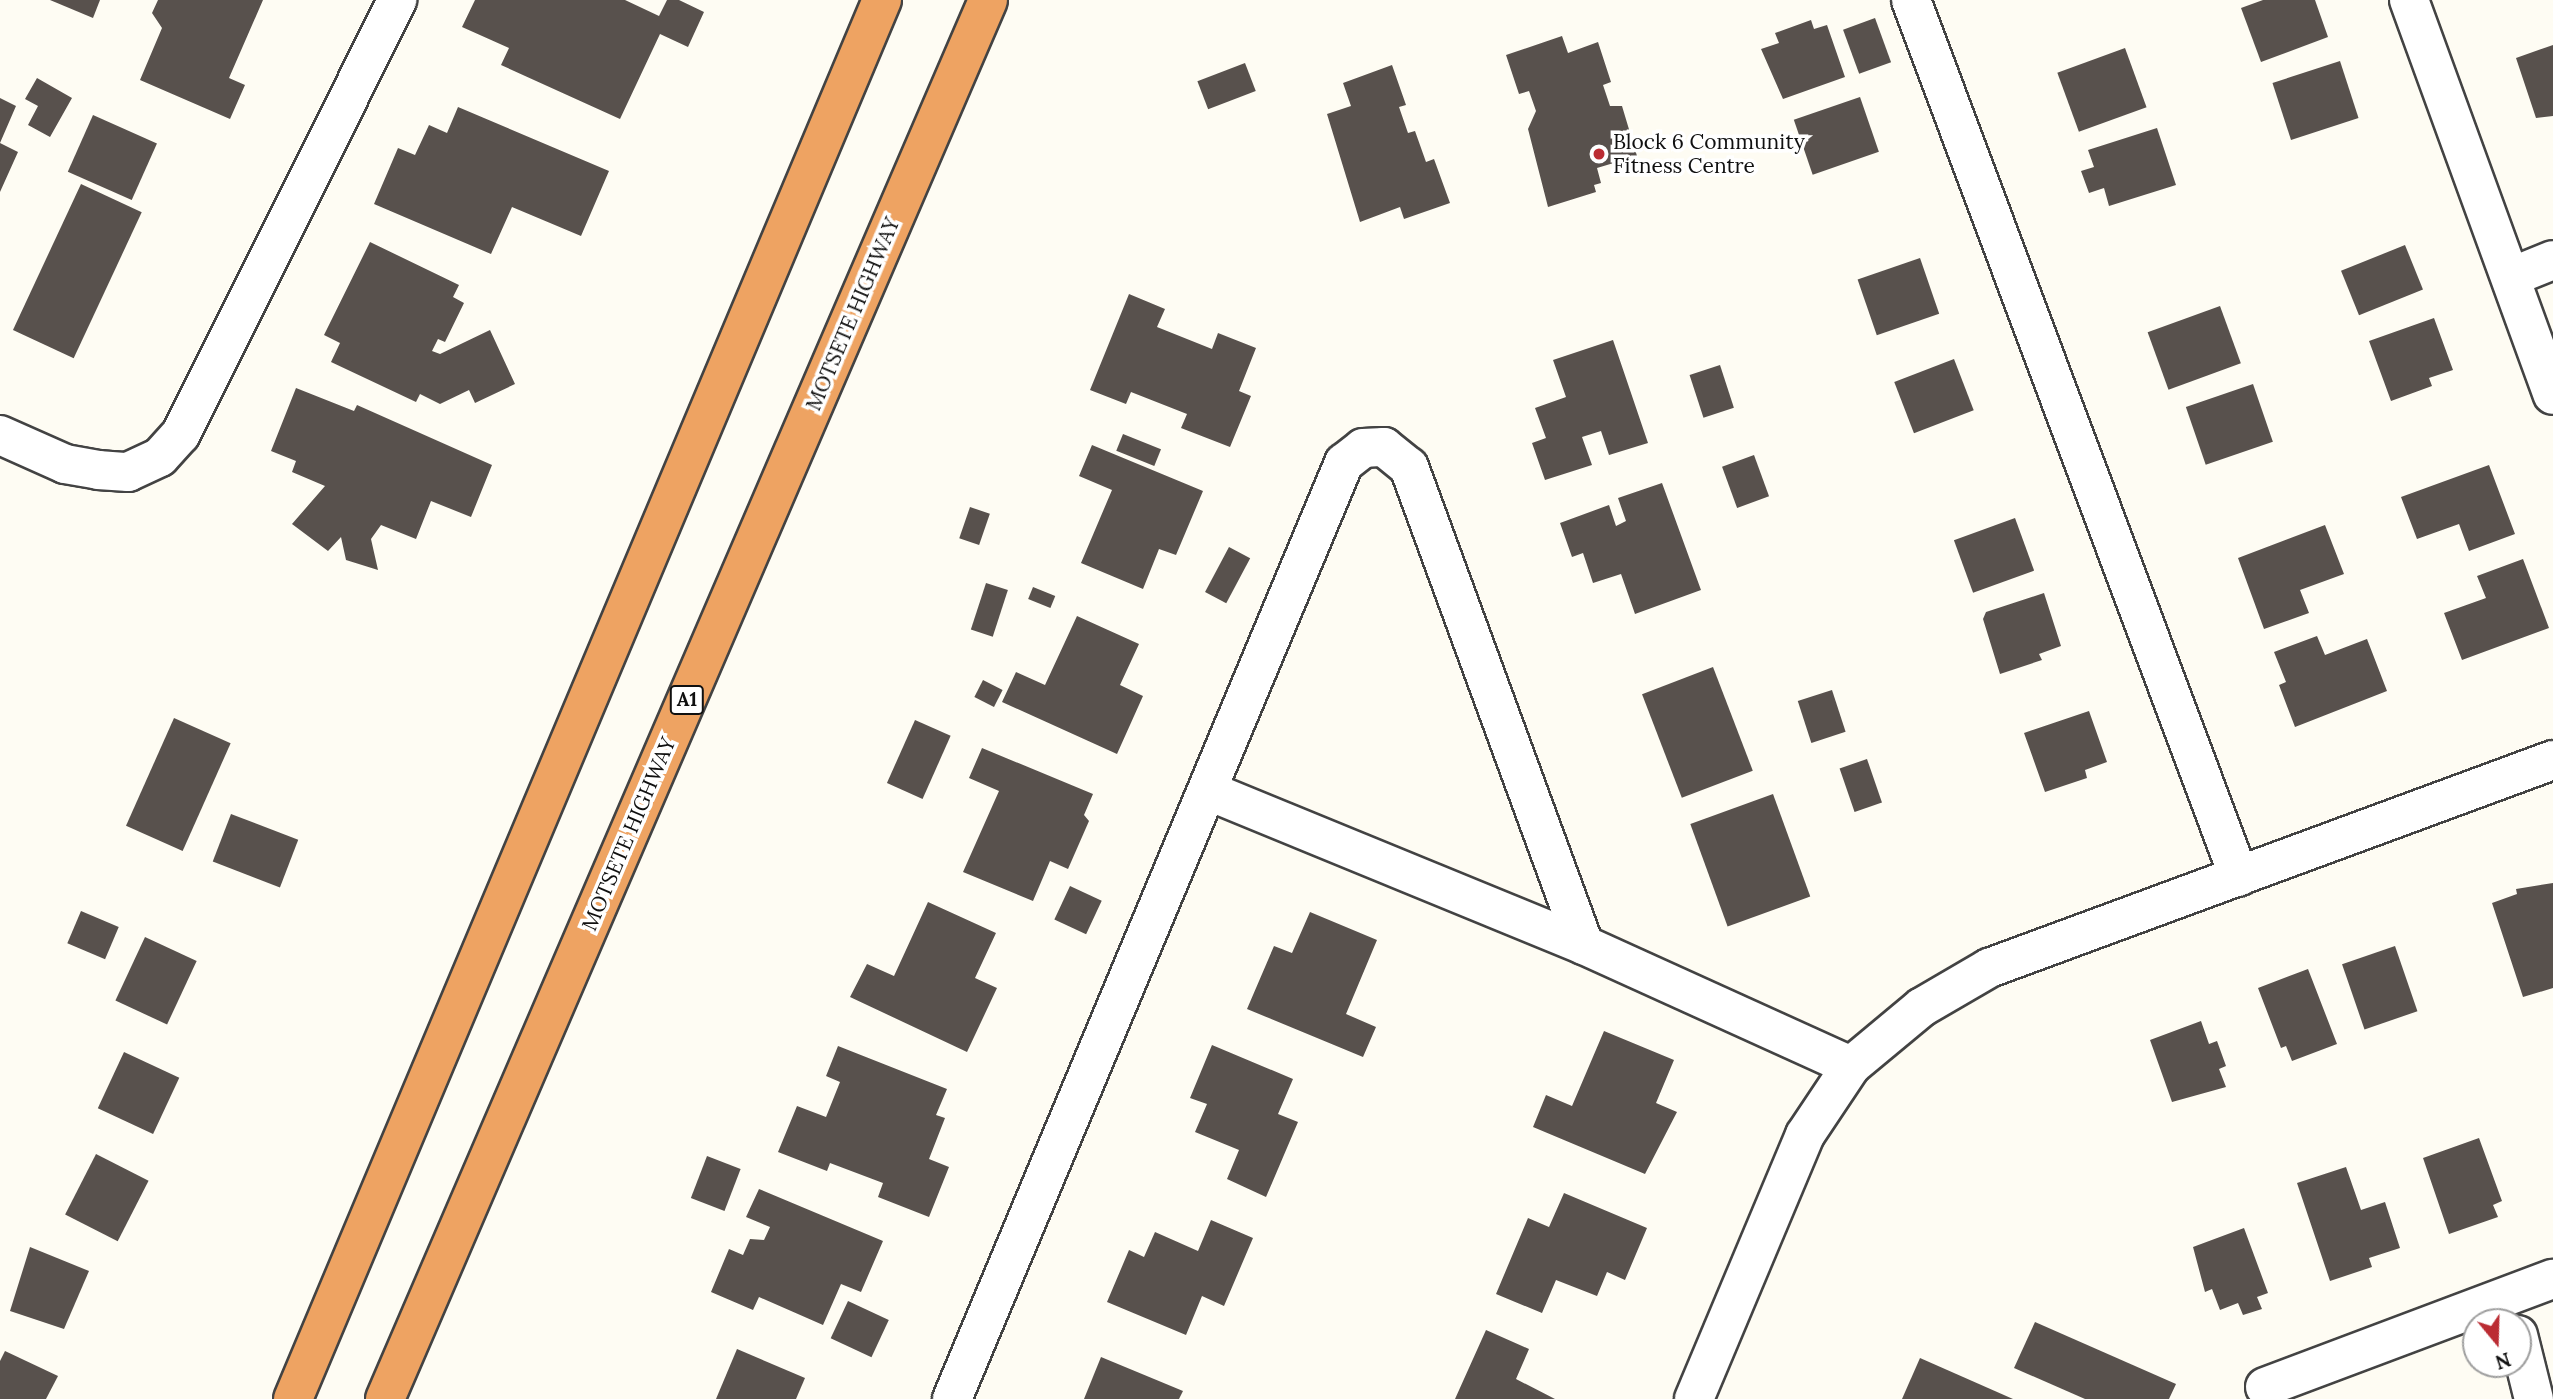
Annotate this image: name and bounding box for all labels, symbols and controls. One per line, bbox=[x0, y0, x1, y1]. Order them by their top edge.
place label: Block 6 Community Fitness Centre bbox=[1613, 129, 1805, 179]
marker: Block 6 Community Fitness Centre bbox=[1591, 146, 1607, 162]
street label: MOTSETE HIGHWAY bbox=[801, 214, 905, 414]
road number: A1 bbox=[670, 684, 704, 716]
street label: MOTSETE HIGHWAY bbox=[577, 734, 681, 934]
north arrow bbox=[2462, 1308, 2532, 1378]
text: N bbox=[2492, 1347, 2514, 1375]

